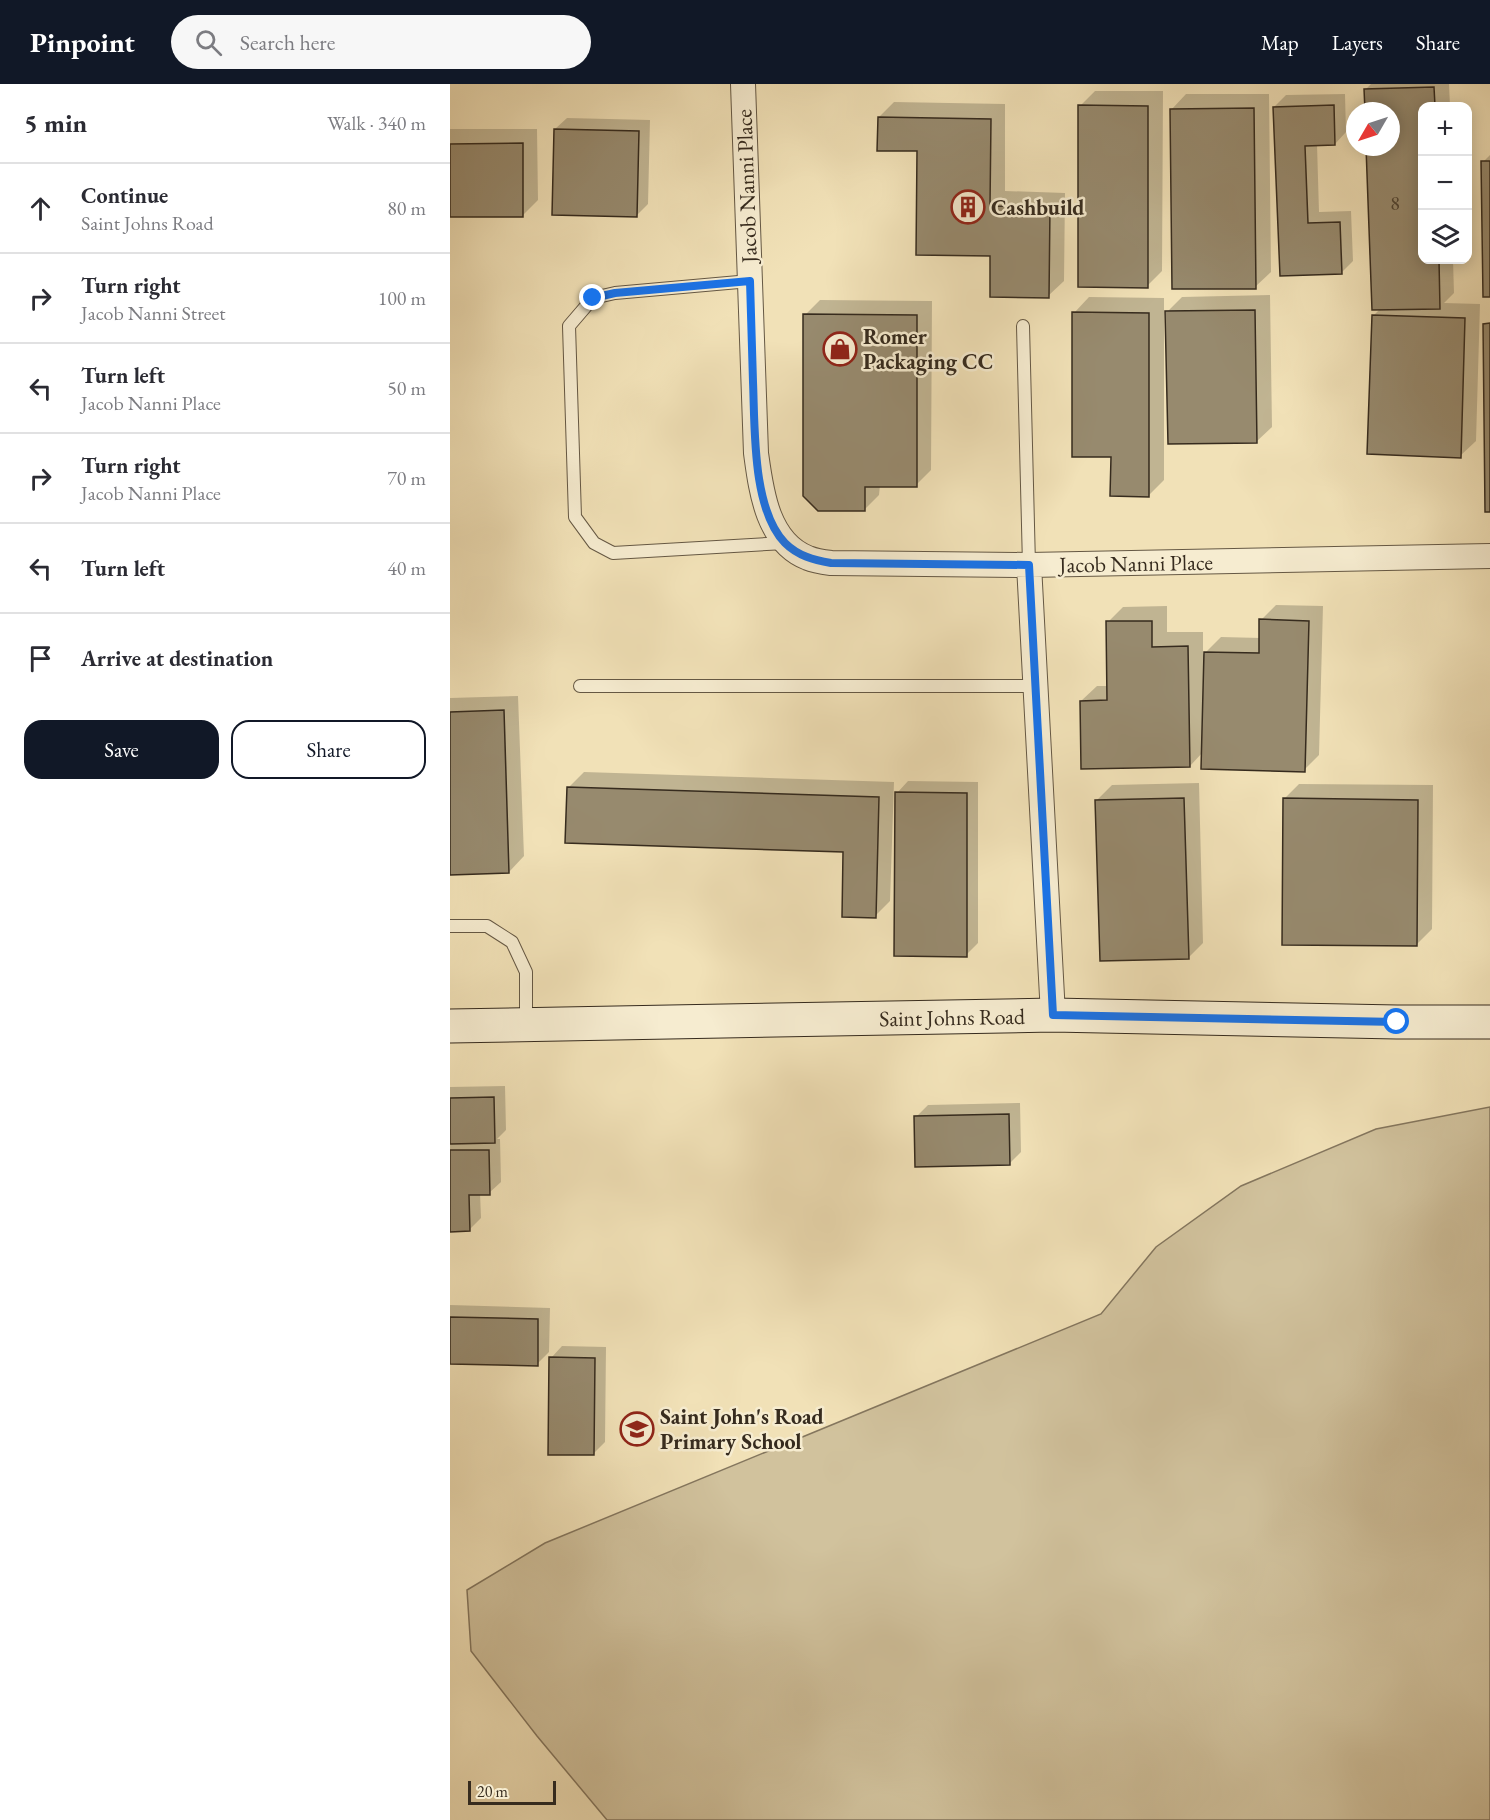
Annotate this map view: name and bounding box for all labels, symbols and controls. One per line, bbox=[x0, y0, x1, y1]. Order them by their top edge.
search box bbox=[171, 15, 591, 69]
text: Pinpoint bbox=[30, 24, 135, 60]
icon: search bbox=[192, 26, 225, 59]
text: Search here bbox=[240, 28, 335, 57]
text: Map bbox=[1261, 29, 1299, 56]
text: Layers bbox=[1332, 29, 1383, 56]
text: Share bbox=[1416, 29, 1460, 56]
north arrow bbox=[1346, 102, 1400, 156]
map controls bbox=[1418, 102, 1472, 264]
button: + bbox=[1418, 102, 1472, 156]
text: 5 min bbox=[24, 106, 87, 140]
street label: Jacob Nanni Place bbox=[729, 108, 764, 265]
text: Walk · 340 m bbox=[327, 110, 426, 136]
button: − bbox=[1418, 156, 1472, 210]
text: Continue bbox=[81, 181, 168, 210]
building icon: Cashbuild bbox=[950, 189, 986, 225]
house number: 8 bbox=[1390, 190, 1400, 216]
icon: ahead bbox=[24, 192, 57, 225]
place label: Cashbuild bbox=[991, 193, 1085, 222]
text: 80 m bbox=[387, 195, 426, 221]
text: Saint Johns Road bbox=[81, 210, 214, 236]
button: layers bbox=[1418, 210, 1472, 264]
text: Turn right bbox=[81, 271, 180, 300]
icon: right bbox=[24, 282, 57, 315]
route end bbox=[579, 284, 605, 310]
text: 100 m bbox=[378, 285, 426, 311]
text: Jacob Nanni Street bbox=[81, 300, 226, 326]
place label: Romer Packaging CC bbox=[863, 322, 993, 376]
shop icon: Romer Packaging CC bbox=[822, 331, 858, 367]
text: Turn left bbox=[81, 361, 165, 390]
icon: left bbox=[24, 372, 57, 405]
text: 50 m bbox=[387, 375, 426, 401]
text: Jacob Nanni Place bbox=[81, 390, 221, 416]
text: Turn right bbox=[81, 451, 180, 480]
icon: right bbox=[24, 462, 57, 495]
text: 70 m bbox=[387, 465, 426, 491]
text: Jacob Nanni Place bbox=[81, 480, 221, 506]
street label: Jacob Nanni Place bbox=[1057, 548, 1214, 579]
icon: left bbox=[24, 552, 57, 585]
text: Turn left bbox=[81, 554, 165, 583]
text: 40 m bbox=[387, 555, 426, 581]
icon: arrive bbox=[24, 642, 57, 675]
text: Arrive at destination bbox=[81, 644, 273, 673]
button: Save bbox=[24, 720, 219, 779]
button: Share bbox=[231, 720, 426, 779]
street label: Saint Johns Road bbox=[879, 1002, 1026, 1033]
route start bbox=[1383, 1008, 1409, 1034]
place label: Saint John's Road Primary School bbox=[660, 1402, 824, 1456]
school or university icon: Saint John's Road Primary School bbox=[619, 1411, 655, 1447]
scale bar bbox=[468, 1778, 556, 1806]
text: 20 m bbox=[477, 1781, 508, 1802]

